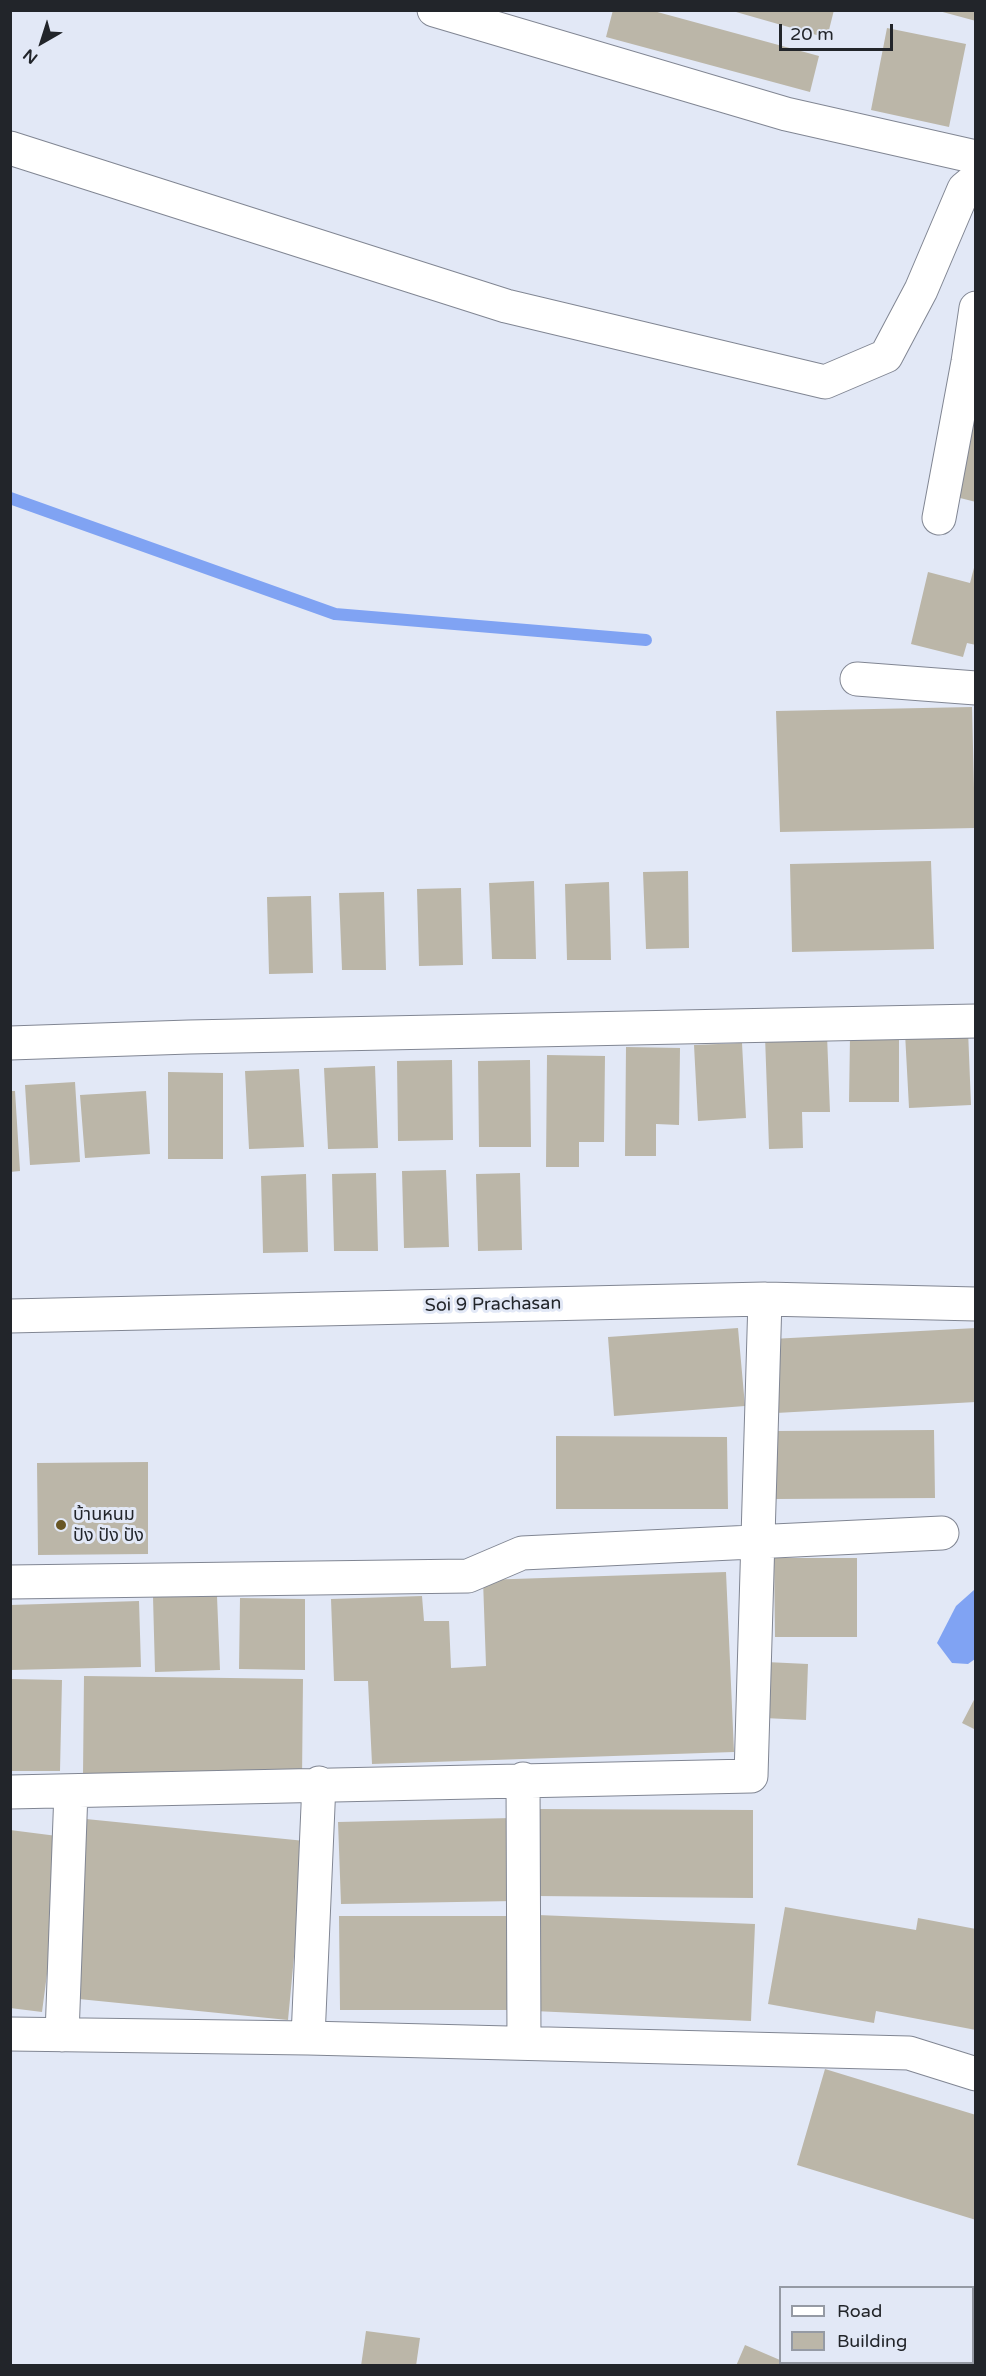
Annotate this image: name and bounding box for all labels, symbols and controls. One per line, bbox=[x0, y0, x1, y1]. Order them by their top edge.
north arrow bbox=[12, 12, 72, 72]
scale bar bbox=[782, 12, 896, 50]
text: 20 m bbox=[790, 23, 834, 45]
text: N bbox=[19, 44, 42, 68]
street label: Soi 9 Prachasan bbox=[425, 1293, 561, 1317]
place label: บ้านหนม ปัง ปัง ปัง bbox=[73, 1504, 144, 1546]
marker: บ้านหนม ปัง ปัง ปัง bbox=[54, 1518, 68, 1532]
legend bbox=[779, 2286, 974, 2364]
text: Road bbox=[837, 2300, 882, 2322]
text: Building bbox=[837, 2330, 907, 2352]

